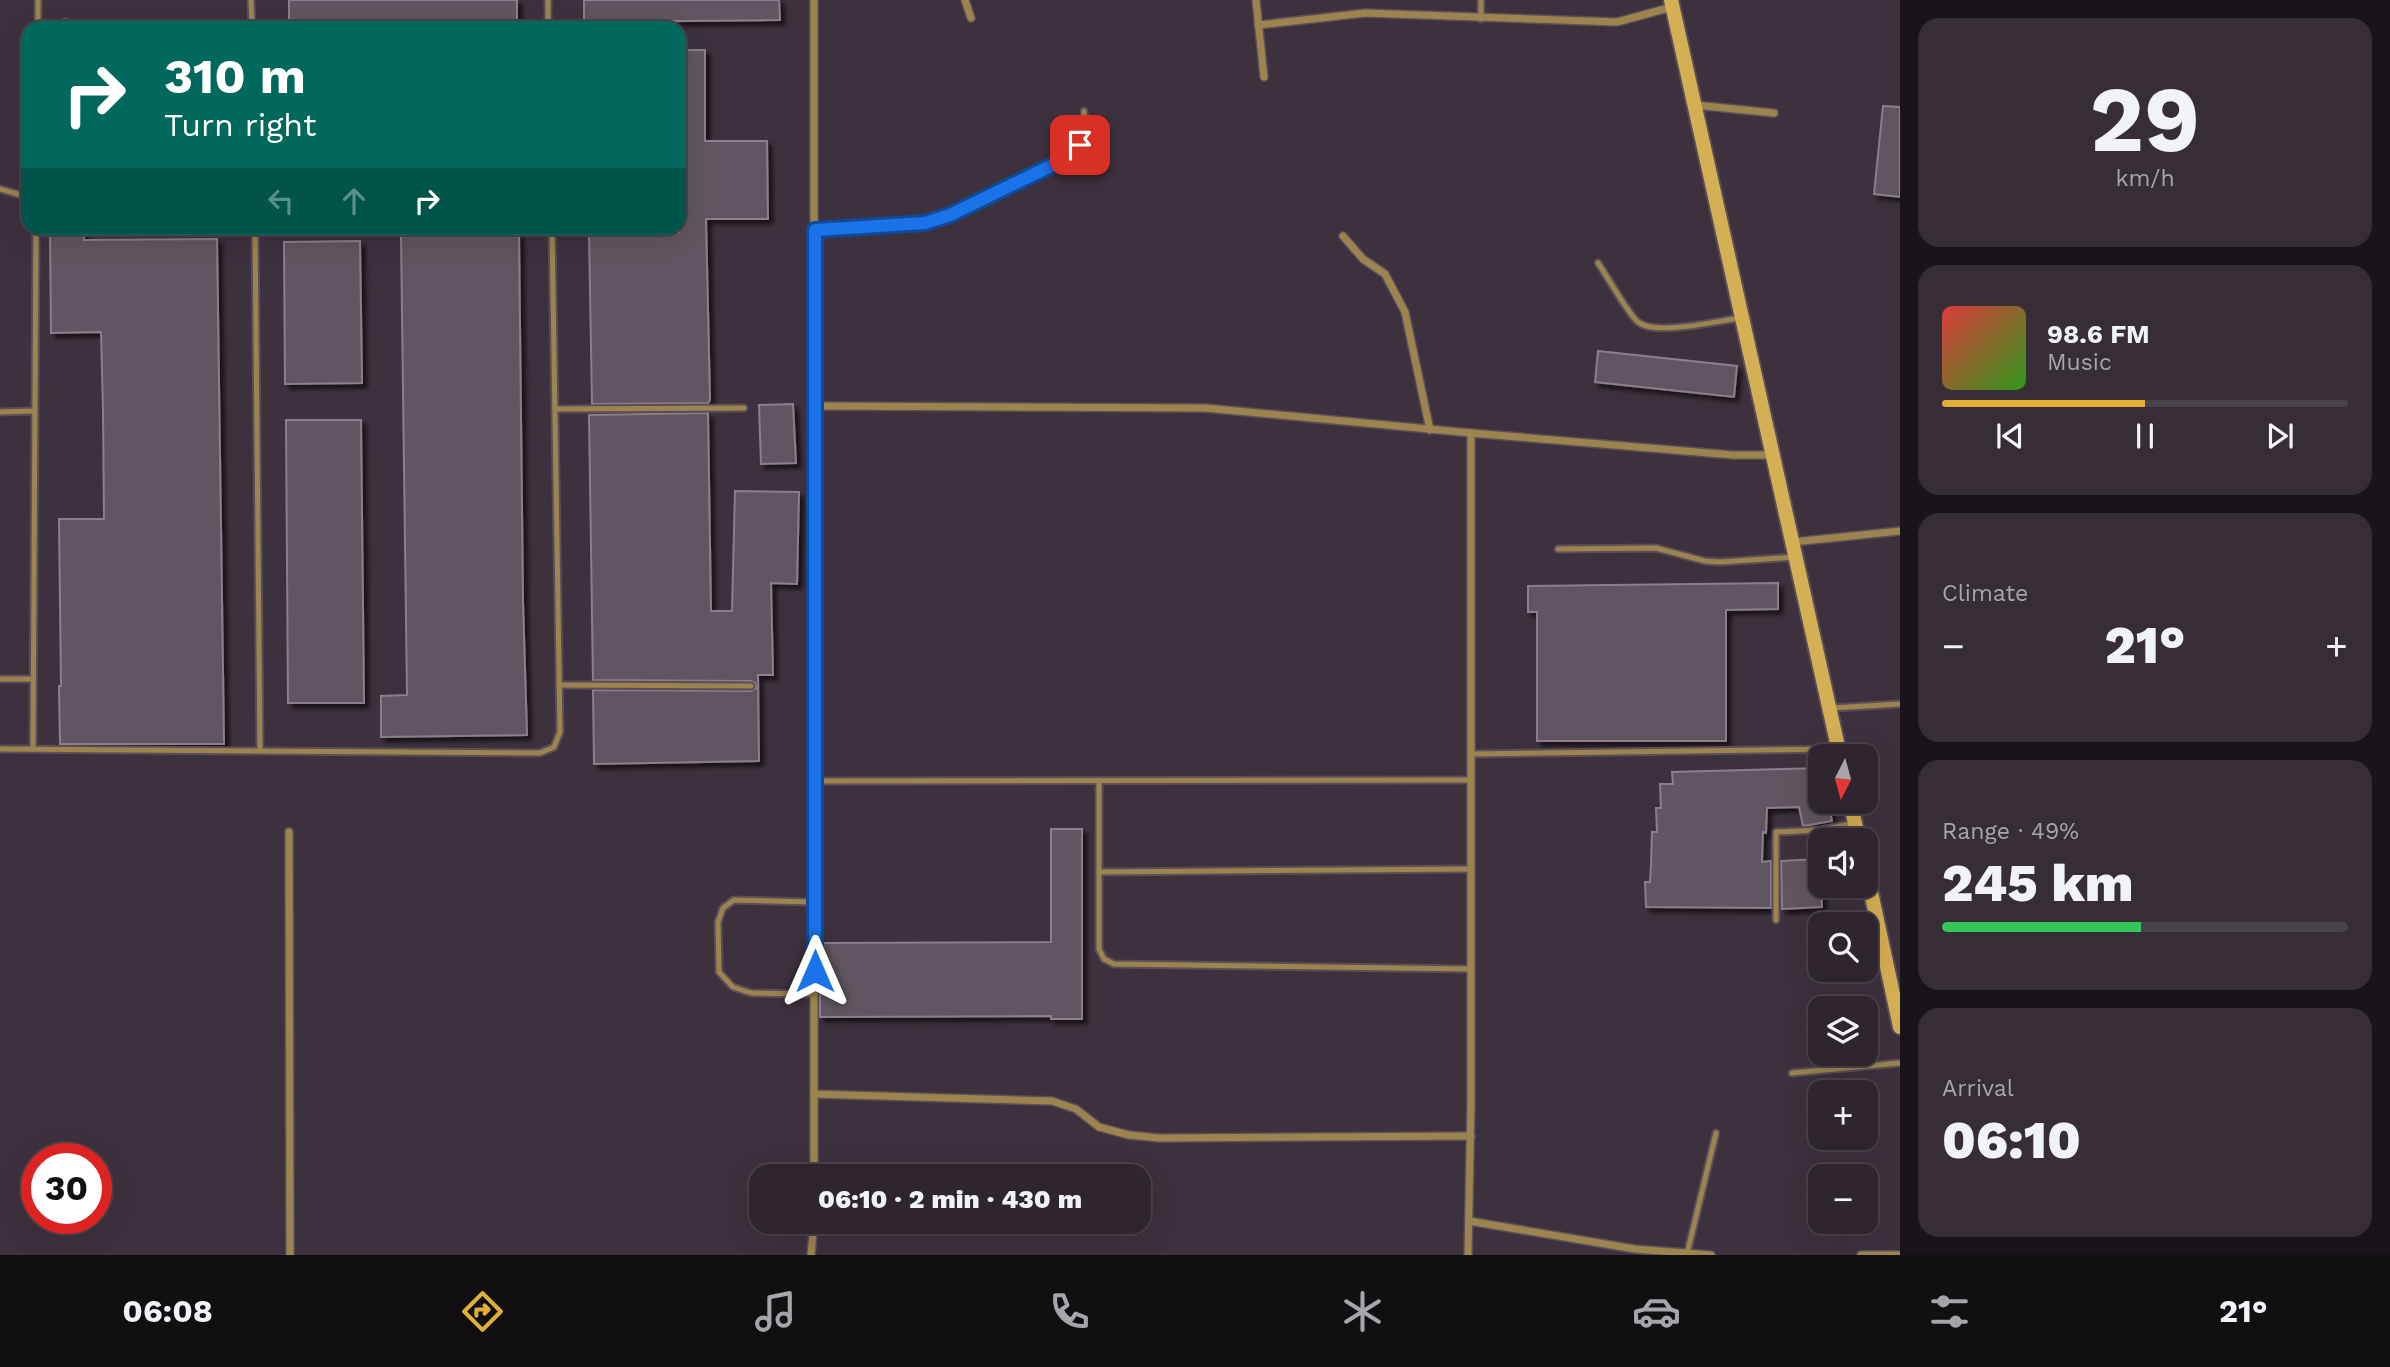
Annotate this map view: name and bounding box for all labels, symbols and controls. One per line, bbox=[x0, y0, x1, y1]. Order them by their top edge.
text: 310 m bbox=[164, 47, 306, 105]
icon: right bbox=[49, 49, 140, 140]
text: 29 bbox=[2090, 66, 2200, 173]
text: Turn right bbox=[164, 106, 316, 144]
pin bbox=[1050, 115, 1110, 175]
icon: arrive bbox=[1061, 126, 1099, 164]
text: km/h bbox=[2115, 165, 2175, 192]
icon: left bbox=[262, 182, 300, 220]
icon: ahead bbox=[335, 182, 373, 220]
icon: right bbox=[408, 182, 446, 220]
text: 98.6 FM bbox=[2047, 319, 2150, 349]
text: Music bbox=[2047, 349, 2112, 376]
icon: previous bbox=[1991, 417, 2029, 455]
icon: pause bbox=[2126, 417, 2164, 455]
icon: next bbox=[2261, 417, 2299, 455]
text: Climate bbox=[1942, 580, 2028, 607]
text: 21° bbox=[2105, 615, 2185, 676]
text: − bbox=[1942, 624, 1965, 668]
text: + bbox=[2325, 624, 2348, 668]
north arrow bbox=[1808, 744, 1878, 814]
map controls bbox=[1808, 744, 1878, 1234]
text: Range · 49% bbox=[1942, 818, 2079, 845]
button: sound bbox=[1808, 828, 1878, 898]
text: 245 km bbox=[1942, 853, 2134, 914]
button: search bbox=[1808, 912, 1878, 982]
position arrow bbox=[778, 934, 852, 1008]
button: layers bbox=[1808, 996, 1878, 1066]
text: Arrival bbox=[1942, 1075, 2014, 1102]
button: + bbox=[1808, 1080, 1878, 1150]
text: 06:10 bbox=[1942, 1110, 2081, 1171]
speed limit sign: 30 bbox=[21, 1143, 112, 1234]
button: − bbox=[1808, 1164, 1878, 1234]
text: 06:10 · 2 min · 430 m bbox=[818, 1184, 1082, 1214]
icon: directions bbox=[458, 1287, 507, 1336]
icon: music bbox=[751, 1287, 800, 1336]
icon: phone bbox=[1045, 1287, 1094, 1336]
icon: climate bbox=[1338, 1287, 1387, 1336]
icon: car bbox=[1632, 1287, 1681, 1336]
icon: filters bbox=[1925, 1287, 1974, 1336]
text: 06:08 bbox=[122, 1292, 213, 1330]
text: 21° bbox=[2219, 1292, 2268, 1330]

